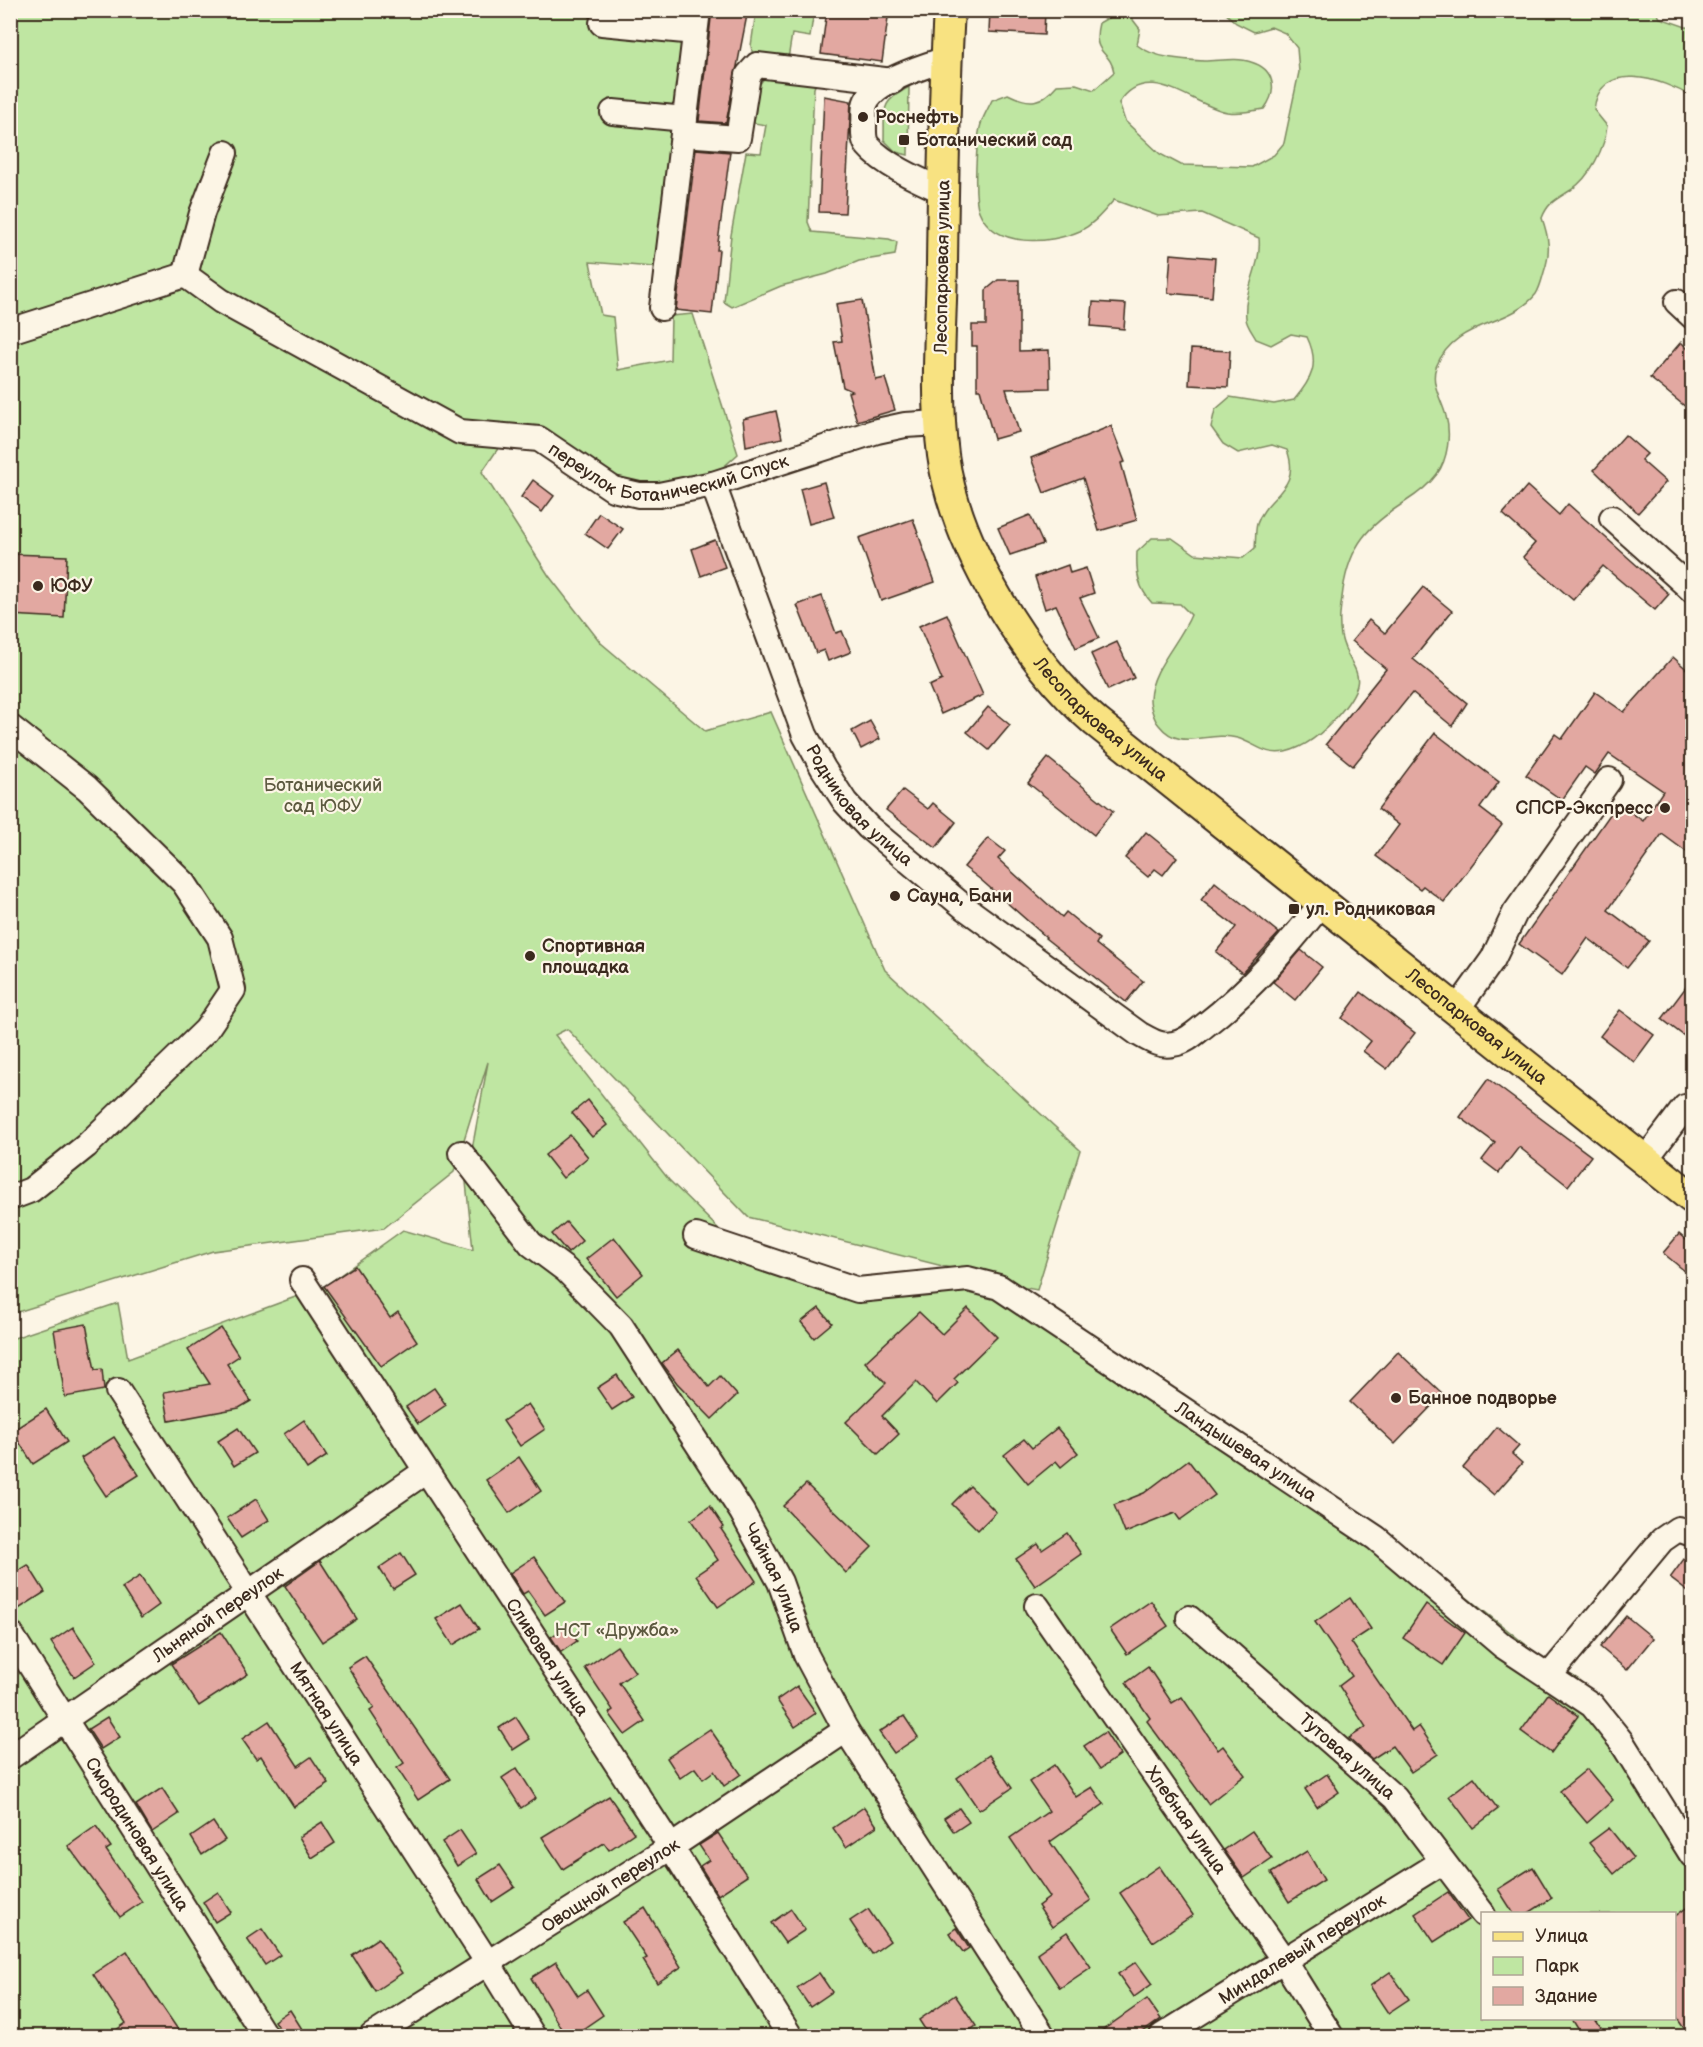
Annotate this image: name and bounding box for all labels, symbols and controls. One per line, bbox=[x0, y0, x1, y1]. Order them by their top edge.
place label: Роснефть bbox=[875, 107, 959, 128]
marker: Роснефть bbox=[856, 110, 870, 124]
place label: Ботанический сад bbox=[916, 130, 1072, 151]
marker: Ботанический сад bbox=[897, 133, 911, 147]
street label: Лесопарковая улица bbox=[930, 179, 955, 355]
street label: переулок Ботанический Спуск bbox=[542, 429, 798, 469]
text: переулок Ботанический Спуск bbox=[544, 438, 792, 506]
place label: ЮФУ bbox=[50, 576, 93, 597]
marker: ЮФУ bbox=[31, 579, 45, 593]
street label: Лесопарковая улица bbox=[1029, 652, 1172, 786]
street label: Родниковая улица bbox=[801, 741, 917, 871]
park label: Ботанический сад ЮФУ bbox=[264, 775, 382, 817]
place label: СПСР-Экспресс bbox=[1516, 798, 1653, 819]
marker: СПСР-Экспресс bbox=[1658, 801, 1672, 815]
place label: Сауна, Бани bbox=[907, 886, 1012, 907]
marker: Сауна, Бани bbox=[888, 889, 902, 903]
place label: ул. Родниковая bbox=[1306, 899, 1436, 920]
marker: ул. Родниковая bbox=[1287, 902, 1301, 916]
place label: Спортивная площадка bbox=[542, 936, 645, 978]
marker: Спортивная площадка bbox=[523, 949, 537, 963]
street label: Лесопарковая улица bbox=[1401, 963, 1552, 1089]
place label: Банное подворье bbox=[1408, 1388, 1557, 1409]
marker: Банное подворье bbox=[1389, 1391, 1403, 1405]
street label: Ландышевая улица bbox=[1170, 1397, 1320, 1506]
street label: Чайная улица bbox=[739, 1520, 807, 1636]
street label: Льняной переулок bbox=[148, 1562, 287, 1667]
street label: Сливовая улица bbox=[501, 1595, 593, 1720]
park label: НСТ «Дружба» bbox=[555, 1620, 679, 1641]
street label: Мятная улица bbox=[285, 1658, 367, 1770]
street label: Тутовая улица bbox=[1294, 1709, 1400, 1805]
street label: Смородиновая улица bbox=[80, 1754, 193, 1915]
street label: Хлебная улица bbox=[1141, 1762, 1231, 1879]
street label: Овощной переулок bbox=[538, 1834, 684, 1937]
street label: Миндалевый переулок bbox=[1215, 1889, 1390, 2009]
legend bbox=[1481, 1912, 1676, 2020]
text: Улица bbox=[1535, 1926, 1589, 1947]
text: Парк bbox=[1535, 1956, 1579, 1977]
text: Здание bbox=[1535, 1986, 1597, 2007]

